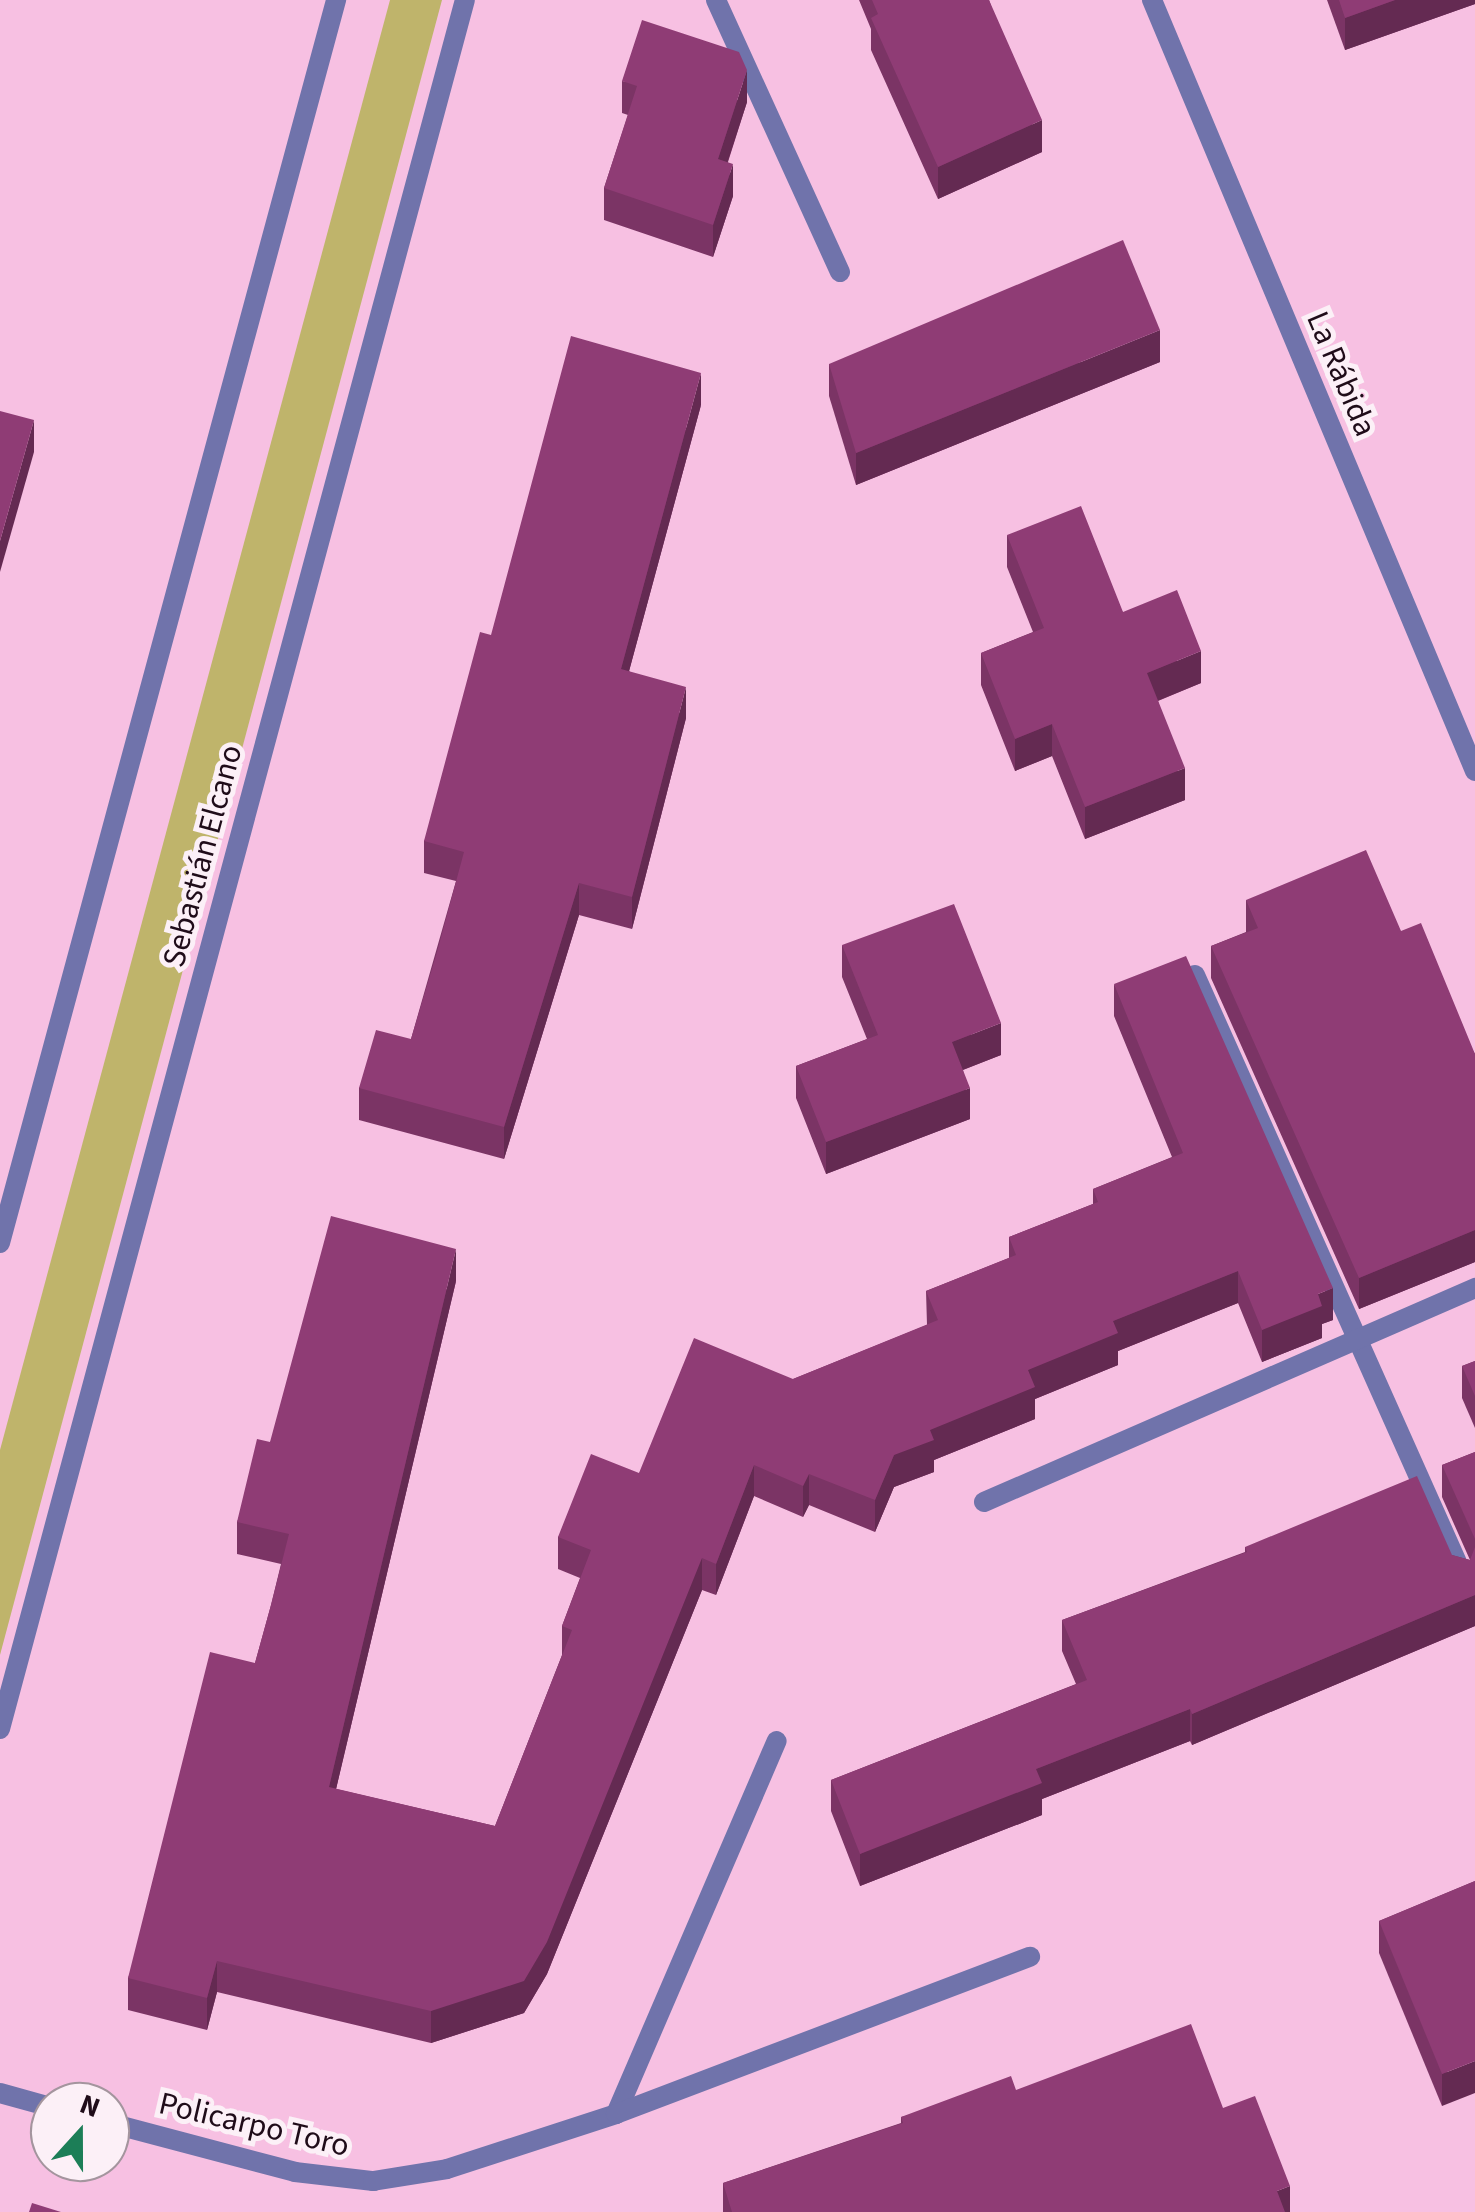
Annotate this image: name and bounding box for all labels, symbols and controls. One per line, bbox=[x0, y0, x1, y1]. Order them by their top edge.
street label: La Rábida bbox=[1298, 306, 1384, 442]
street label: Sebastián Elcano bbox=[155, 741, 251, 971]
north arrow bbox=[30, 2082, 130, 2182]
text: N bbox=[74, 2084, 106, 2128]
street label: Policarpo Toro bbox=[155, 2084, 353, 2166]

